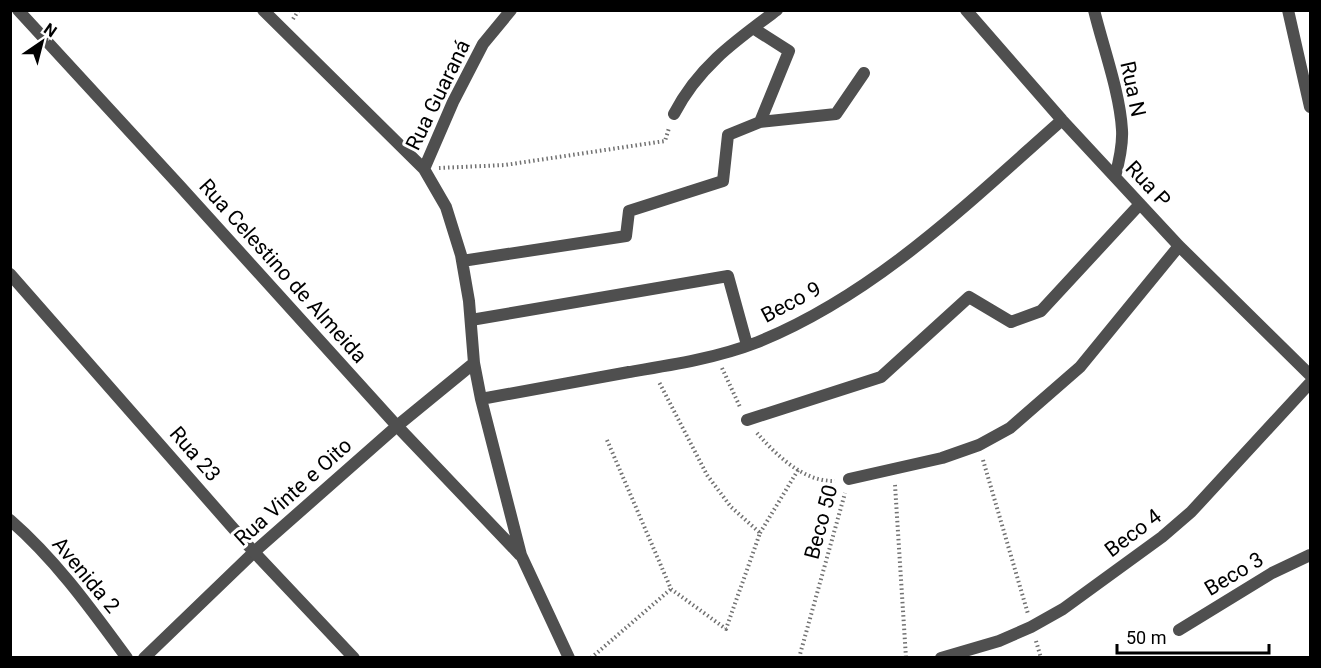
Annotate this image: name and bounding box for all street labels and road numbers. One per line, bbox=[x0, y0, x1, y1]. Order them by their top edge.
street label: Rua Guaraná bbox=[401, 36, 475, 154]
street label: Rua N bbox=[1115, 59, 1151, 119]
street label: Rua P bbox=[1121, 156, 1175, 212]
street label: Rua Celestino de Almeida bbox=[194, 174, 372, 368]
street label: Beco 9 bbox=[757, 276, 825, 328]
street label: Rua 23 bbox=[165, 422, 225, 486]
street label: Rua Vinte e Oito bbox=[230, 433, 356, 551]
street label: Beco 50 bbox=[800, 482, 842, 562]
street label: Beco 4 bbox=[1100, 504, 1166, 562]
street label: Avenida 2 bbox=[47, 532, 125, 618]
street label: Beco 3 bbox=[1200, 547, 1268, 601]

